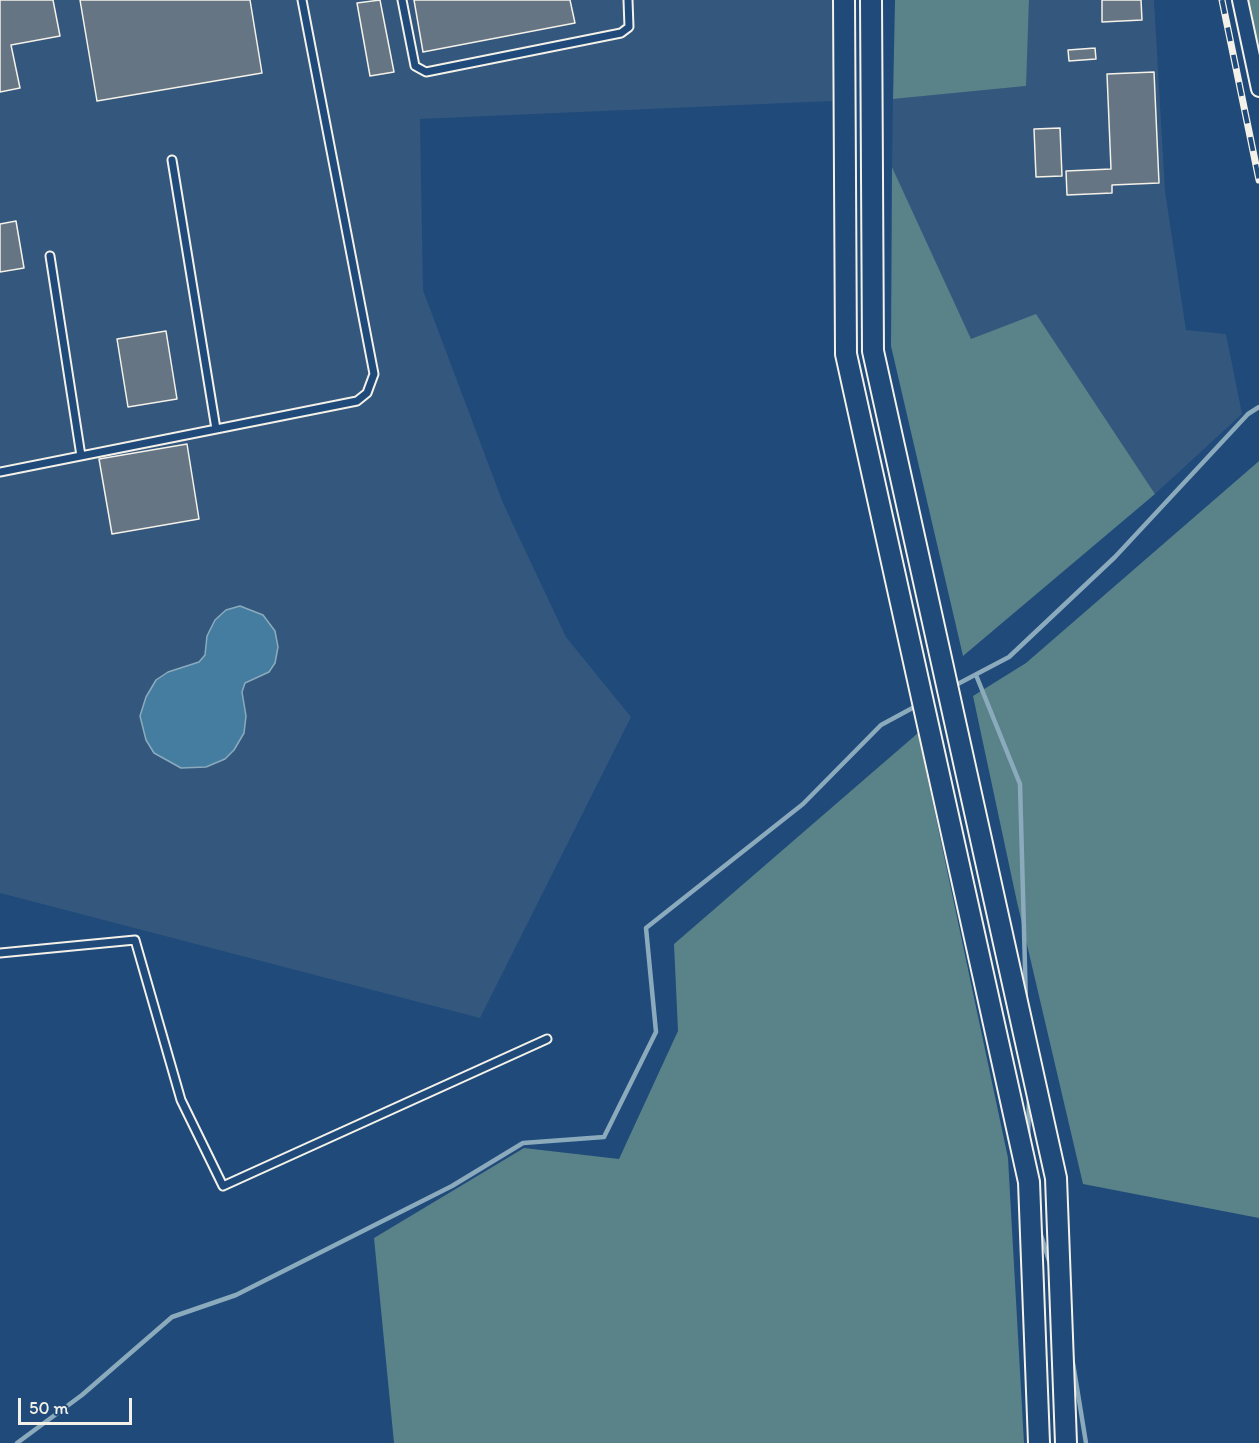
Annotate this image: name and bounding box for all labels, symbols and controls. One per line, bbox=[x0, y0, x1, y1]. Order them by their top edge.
scale bar bbox=[21, 1386, 135, 1424]
text: 50 m bbox=[29, 1397, 69, 1419]

